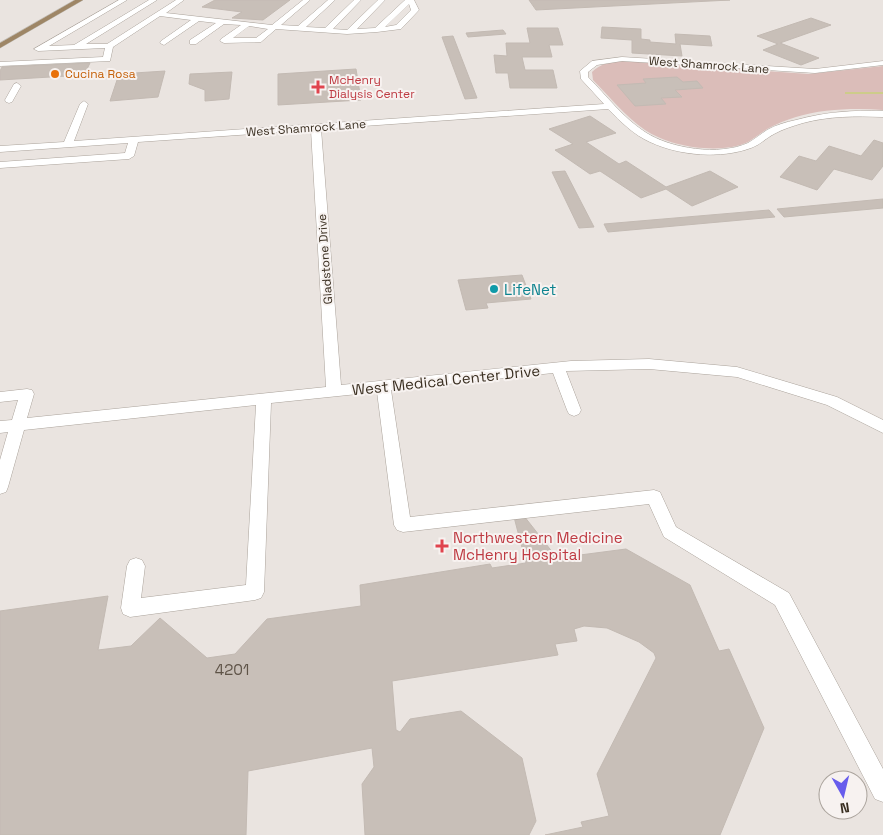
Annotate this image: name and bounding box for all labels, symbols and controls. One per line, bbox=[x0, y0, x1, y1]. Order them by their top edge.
street label: West Shamrock Lane bbox=[648, 53, 770, 77]
place label: Cucina Rosa bbox=[65, 66, 136, 82]
marker: Cucina Rosa bbox=[49, 68, 61, 80]
place label: McHenry Dialysis Center bbox=[329, 72, 415, 102]
marker: McHenry Dialysis Center bbox=[311, 80, 325, 94]
street label: West Shamrock Lane bbox=[245, 116, 367, 140]
street label: Gladstone Drive bbox=[314, 213, 336, 305]
place label: LifeNet bbox=[504, 280, 557, 299]
marker: LifeNet bbox=[488, 283, 500, 295]
street label: West Medical Center Drive bbox=[351, 361, 541, 399]
place label: Northwestern Medicine McHenry Hospital bbox=[453, 528, 623, 564]
marker: Northwestern Medicine McHenry Hospital bbox=[435, 539, 449, 553]
house number: 4201 bbox=[215, 660, 249, 679]
north arrow bbox=[818, 770, 868, 820]
text: N bbox=[839, 798, 851, 817]

